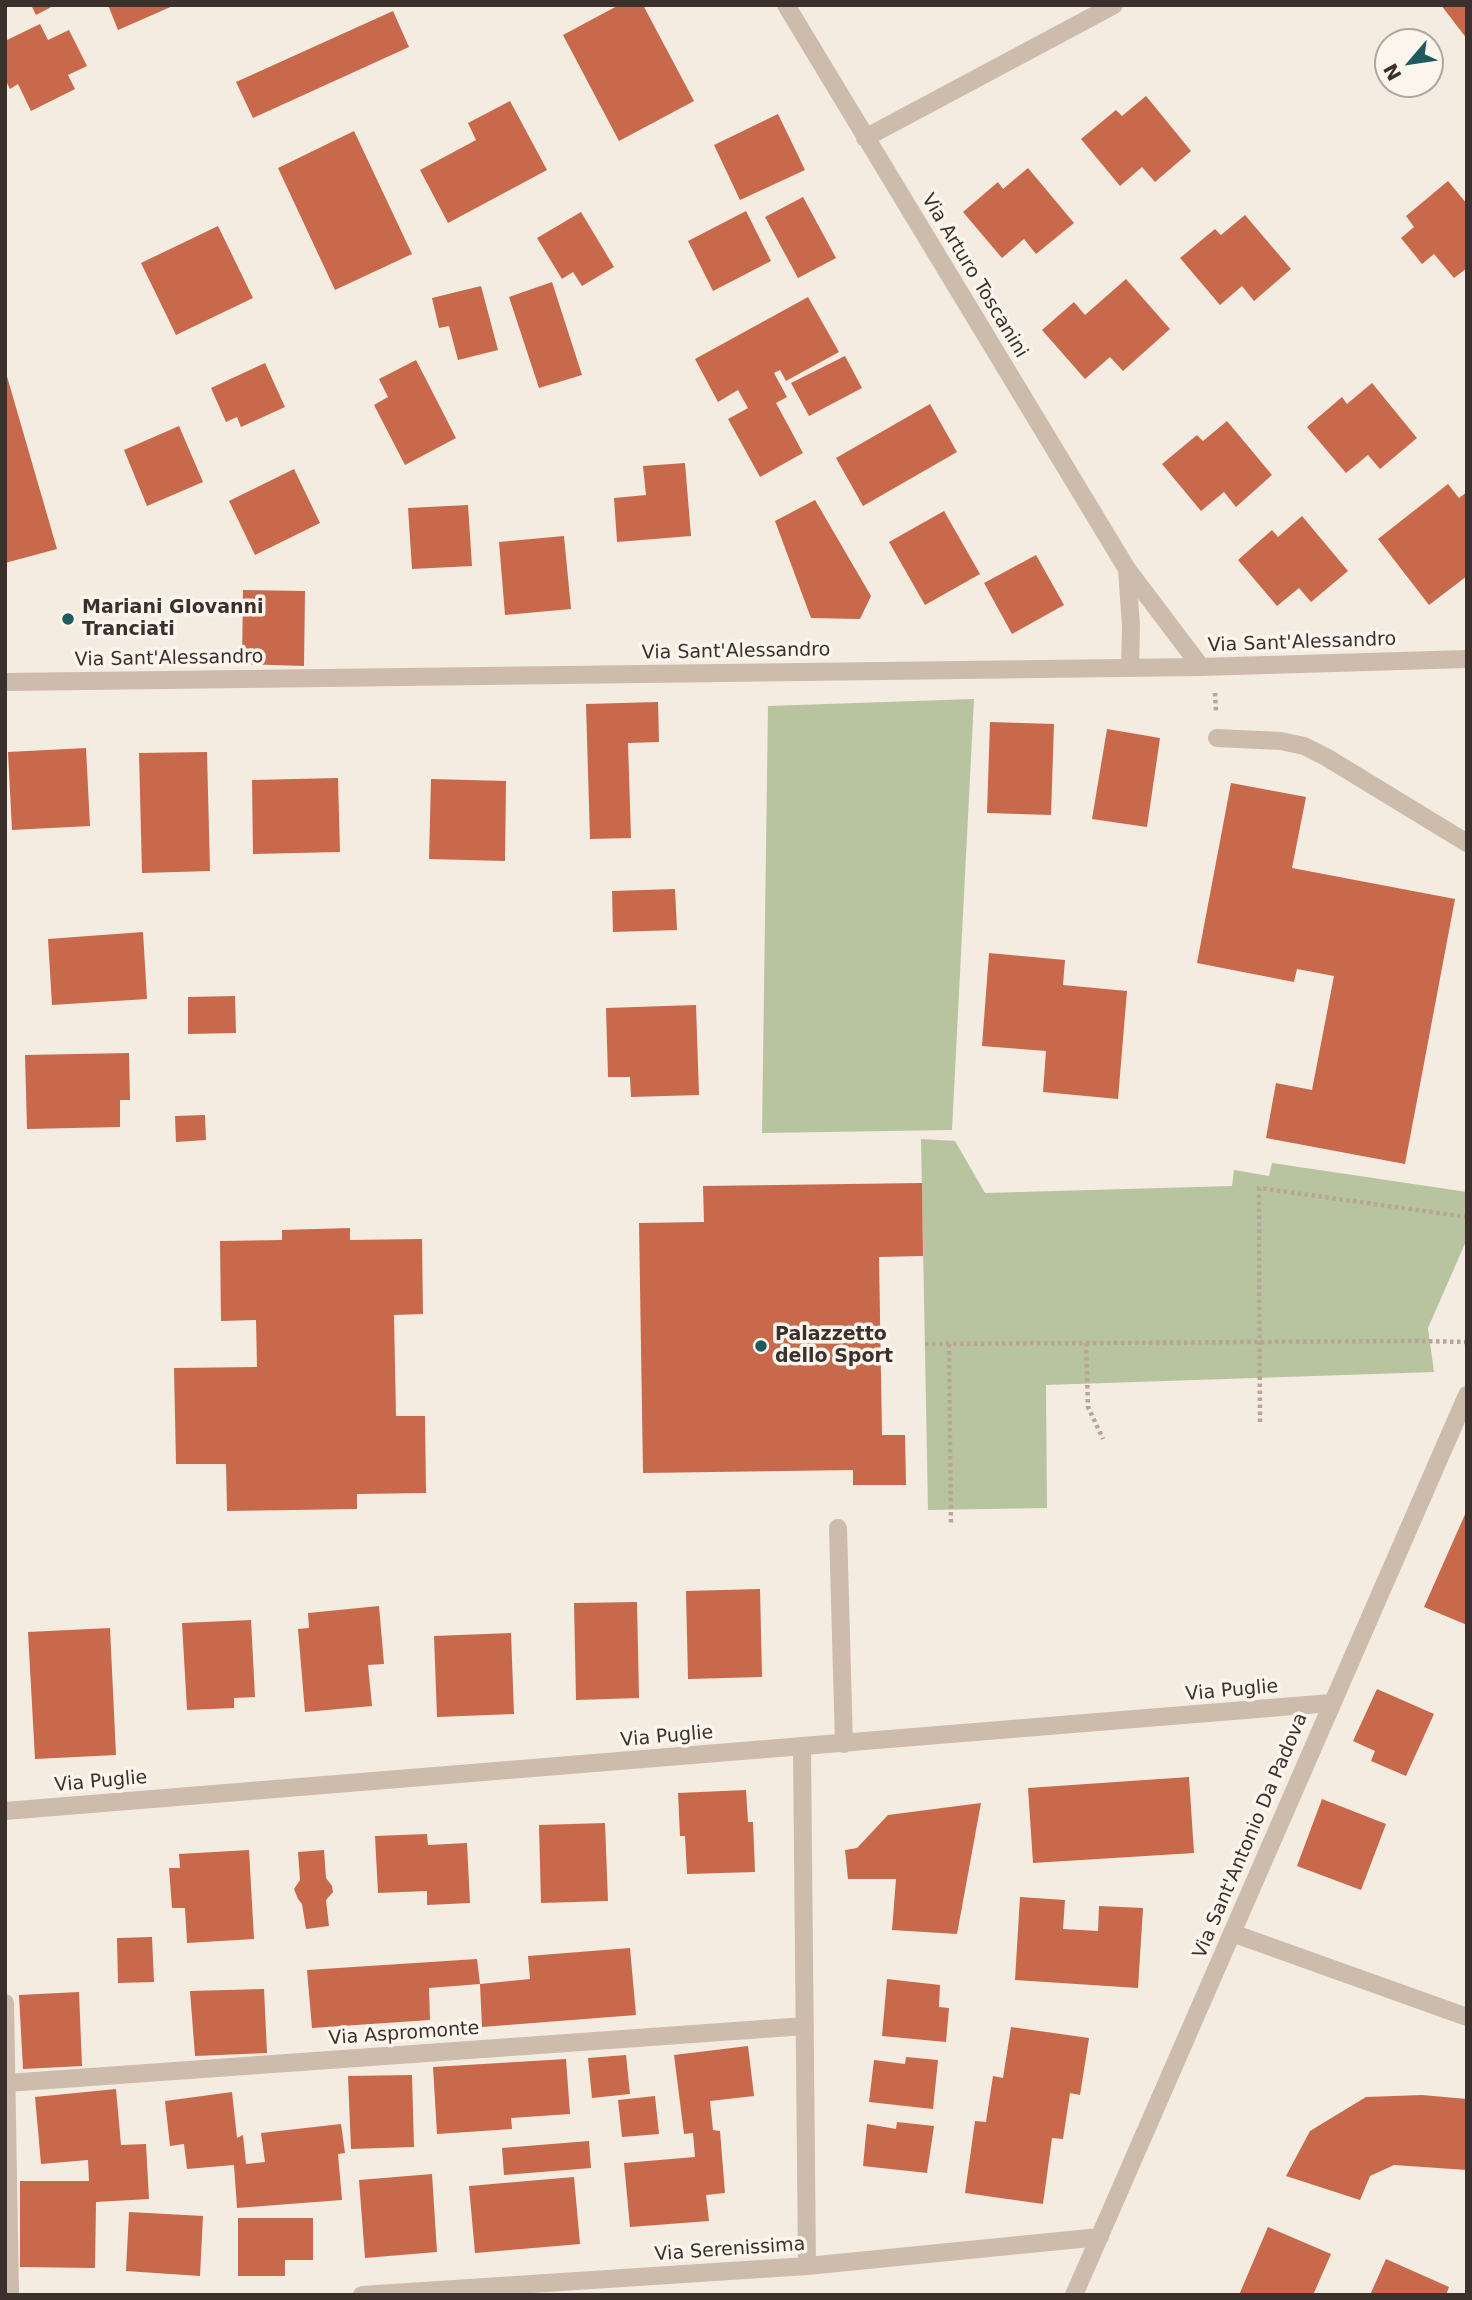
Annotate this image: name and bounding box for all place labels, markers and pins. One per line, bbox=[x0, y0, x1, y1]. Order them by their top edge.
place label: Mariani GIovanni Tranciati bbox=[82, 597, 264, 641]
marker: Mariani GIovanni Tranciati bbox=[60, 611, 76, 627]
place label: Palazzetto dello Sport bbox=[775, 1324, 893, 1368]
marker: Palazzetto dello Sport bbox=[753, 1338, 769, 1354]

